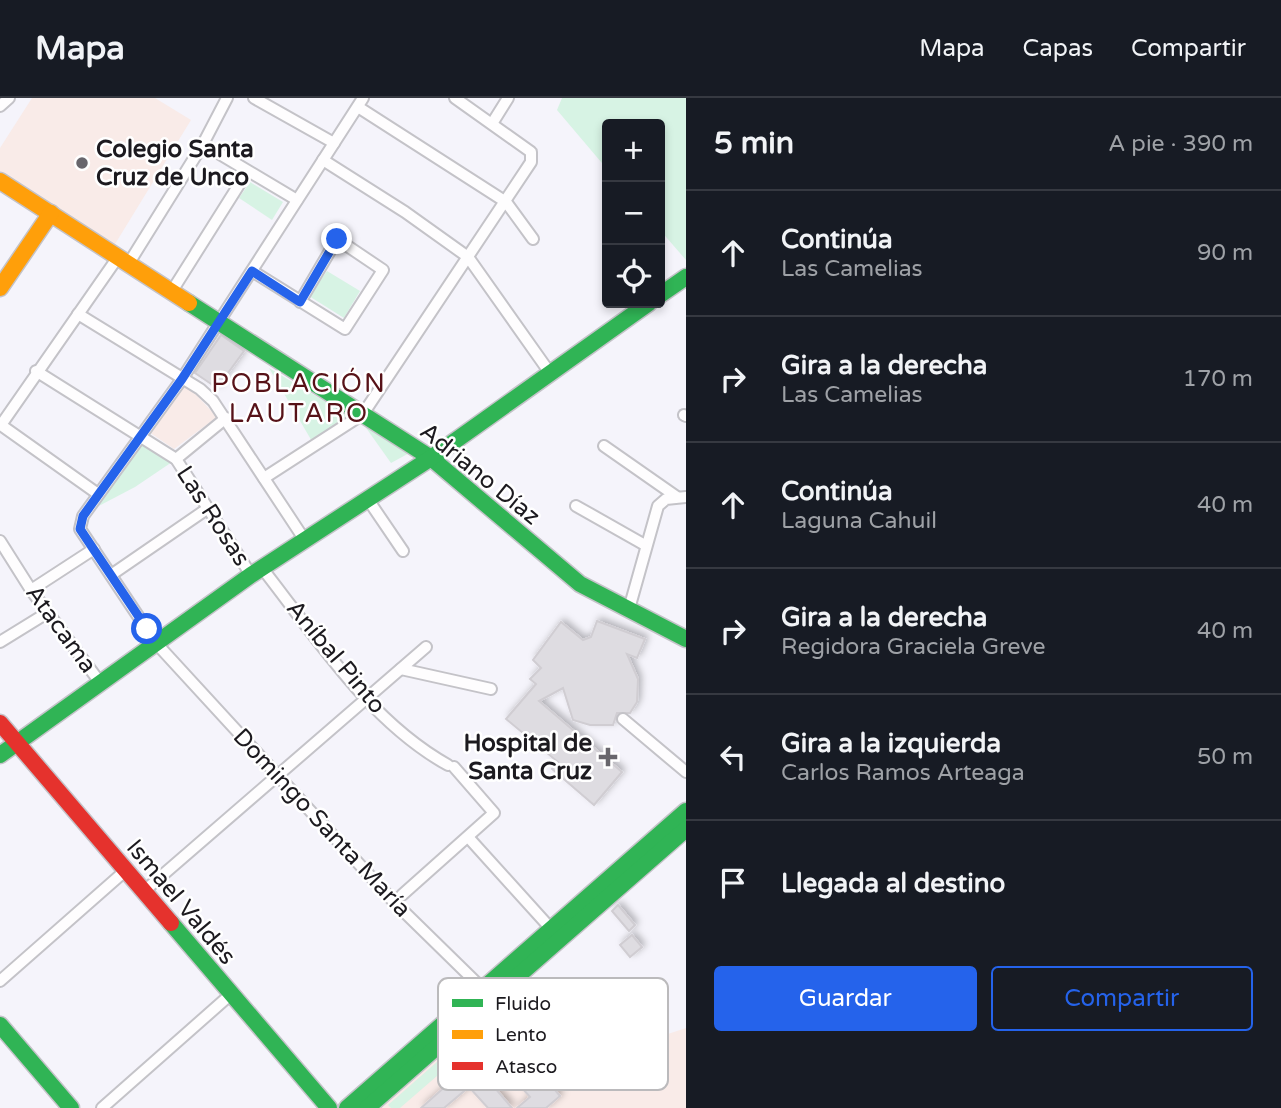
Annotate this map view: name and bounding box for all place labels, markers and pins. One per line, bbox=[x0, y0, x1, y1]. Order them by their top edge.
place label: Colegio Santa Cruz de Unco bbox=[96, 135, 254, 192]
marker: Colegio Santa Cruz de Unco bbox=[74, 155, 90, 171]
place label: Hospital de Santa Cruz bbox=[463, 729, 592, 786]
marker: Hospital de Santa Cruz bbox=[598, 747, 618, 767]

